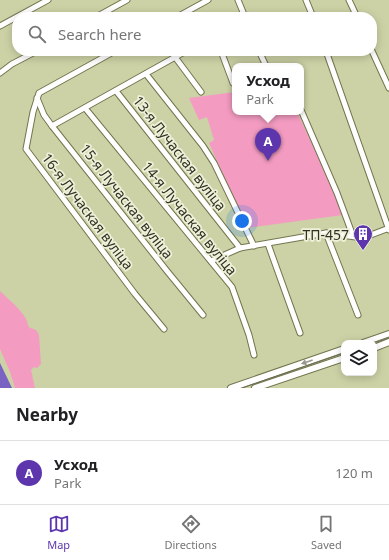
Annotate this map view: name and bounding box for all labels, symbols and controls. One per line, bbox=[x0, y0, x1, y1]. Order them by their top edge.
search box bbox=[12, 12, 377, 56]
icon: search bbox=[26, 23, 48, 45]
text: Search here bbox=[58, 24, 141, 44]
popup bbox=[232, 63, 304, 115]
text: Усход bbox=[246, 70, 290, 90]
text: Park bbox=[246, 90, 274, 108]
street label: 13-я Лучаская вуліца bbox=[129, 92, 231, 214]
pin: A bbox=[255, 128, 281, 161]
street label: 15-я Лучаская вуліца bbox=[76, 140, 178, 262]
street label: 16-я Лучаская вуліца bbox=[38, 149, 138, 273]
street label: 14-я Лучаская вуліца bbox=[138, 157, 242, 279]
your location bbox=[232, 211, 252, 231]
building icon: ТП-457 bbox=[352, 223, 374, 251]
place label: ТП-457 bbox=[302, 225, 349, 244]
map controls bbox=[341, 340, 377, 376]
button: layers bbox=[341, 340, 377, 376]
one-way arrow bbox=[301, 359, 313, 365]
text: Nearby bbox=[16, 403, 78, 426]
text: Усход bbox=[54, 454, 98, 474]
text: A bbox=[25, 464, 34, 482]
text: 120 m bbox=[335, 464, 373, 482]
text: Park bbox=[54, 474, 81, 492]
tab: Map bbox=[47, 513, 70, 552]
tab: Directions bbox=[164, 513, 217, 552]
tab: Saved bbox=[311, 513, 342, 552]

